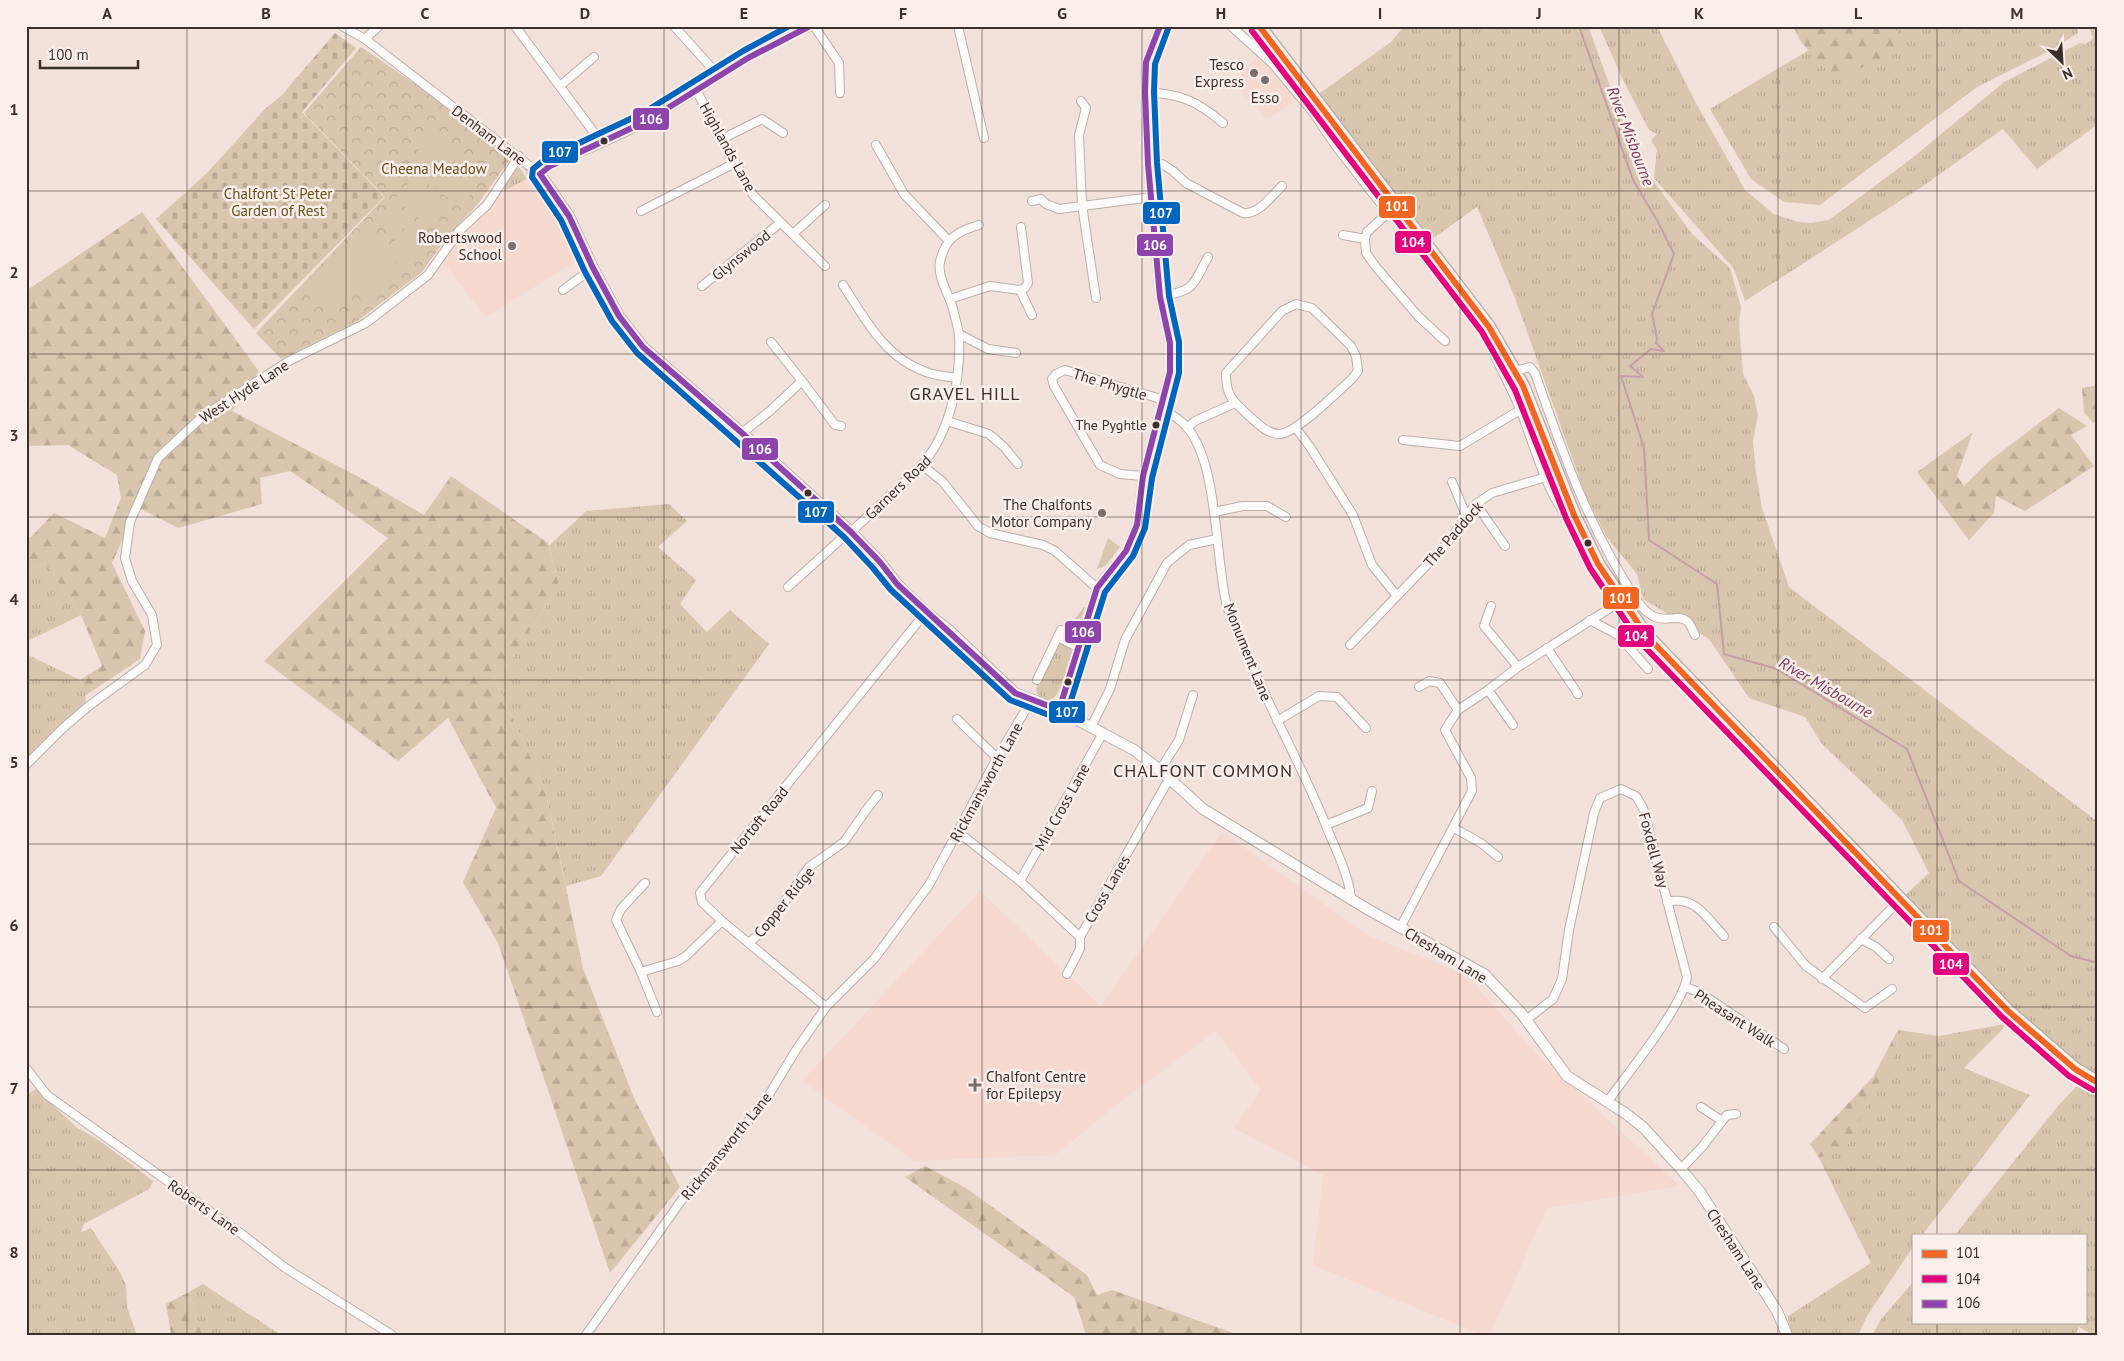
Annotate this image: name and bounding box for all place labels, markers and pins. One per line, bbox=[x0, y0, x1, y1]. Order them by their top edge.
place label: Tesco Express bbox=[1195, 55, 1244, 91]
marker: Tesco Express bbox=[1248, 67, 1260, 79]
marker: Esso bbox=[1259, 74, 1271, 86]
place label: Esso bbox=[1251, 88, 1279, 107]
unlabelled marker bbox=[599, 136, 609, 146]
place label: Robertswood School bbox=[418, 228, 503, 264]
marker: Robertswood School bbox=[506, 240, 518, 252]
place label: The Pyghtle bbox=[1075, 416, 1147, 434]
marker: The Pyghtle bbox=[1151, 420, 1161, 430]
unlabelled marker bbox=[803, 488, 813, 498]
place label: The Chalfonts Motor Company bbox=[991, 495, 1092, 531]
marker: The Chalfonts Motor Company bbox=[1096, 507, 1108, 519]
unlabelled marker bbox=[1583, 538, 1593, 548]
unlabelled marker bbox=[1063, 677, 1073, 687]
place label: Chalfont Centre for Epilepsy bbox=[986, 1067, 1086, 1103]
marker: Chalfont Centre for Epilepsy bbox=[968, 1078, 982, 1092]

